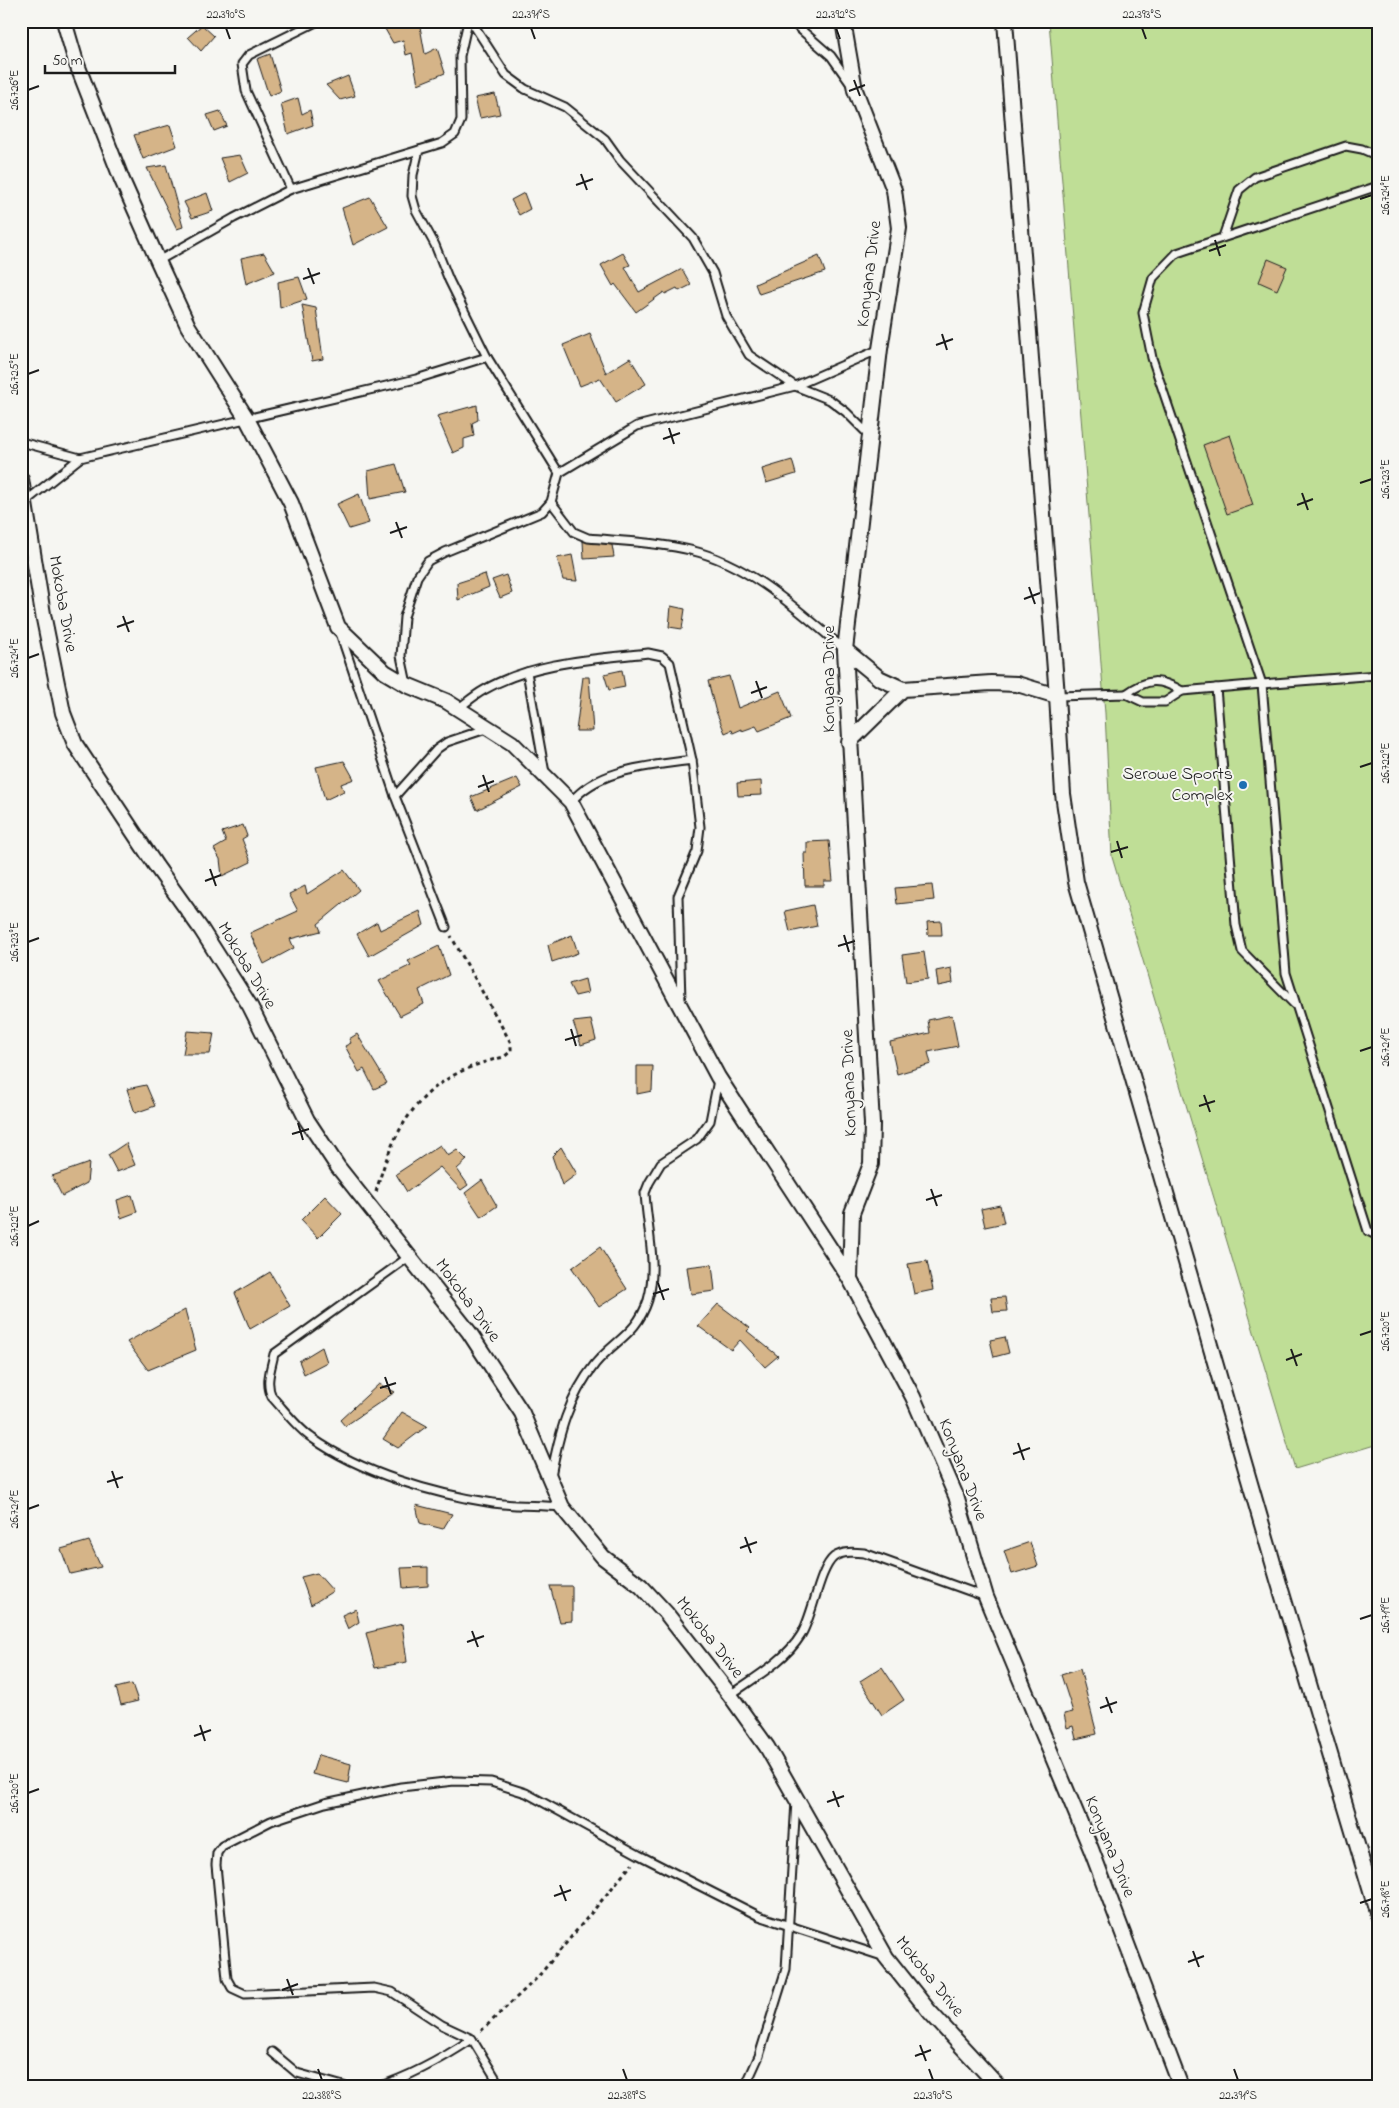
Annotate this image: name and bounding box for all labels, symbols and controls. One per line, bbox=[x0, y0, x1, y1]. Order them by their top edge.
text: 22.390°S bbox=[206, 6, 246, 24]
text: 22.391°S bbox=[512, 6, 550, 24]
text: 22.392°S bbox=[816, 6, 856, 24]
text: 22.393°S bbox=[1123, 6, 1162, 24]
scale bar bbox=[45, 42, 175, 74]
text: 50 m bbox=[52, 50, 83, 72]
text: 26.726°E bbox=[6, 70, 24, 110]
text: 26.724°E bbox=[1377, 175, 1395, 215]
street label: Konyana Drive bbox=[851, 218, 890, 329]
text: 26.725°E bbox=[6, 353, 24, 395]
text: 26.723°E bbox=[1377, 459, 1395, 499]
street label: Mokoba Drive bbox=[41, 554, 83, 655]
street label: Konyana Drive bbox=[817, 624, 843, 733]
text: 26.724°E bbox=[6, 638, 24, 678]
text: 26.722°E bbox=[1377, 742, 1395, 784]
place label: Serowe Sports Complex bbox=[1123, 762, 1233, 809]
marker: Serowe Sports Complex bbox=[1237, 779, 1249, 791]
street label: Mokoba Drive bbox=[210, 917, 283, 1015]
text: 26.723°E bbox=[6, 922, 24, 962]
street label: Konyana Drive bbox=[835, 1028, 865, 1137]
text: 26.721°E bbox=[1377, 1028, 1395, 1066]
text: 26.722°E bbox=[6, 1205, 24, 1247]
street label: Mokoba Drive bbox=[428, 1254, 507, 1349]
text: 26.720°E bbox=[1377, 1311, 1395, 1351]
street label: Konyana Drive bbox=[931, 1415, 994, 1526]
text: 26.721°E bbox=[6, 1490, 24, 1528]
street label: Mokoba Drive bbox=[669, 1591, 750, 1685]
text: 26.719°E bbox=[1377, 1597, 1395, 1633]
text: 26.720°E bbox=[6, 1773, 24, 1813]
street label: Konyana Drive bbox=[1077, 1792, 1142, 1903]
text: 26.718°E bbox=[1377, 1880, 1395, 1918]
street label: Mokoba Drive bbox=[888, 1931, 970, 2024]
text: 22.388°S bbox=[302, 2087, 342, 2105]
text: 22.389°S bbox=[608, 2087, 646, 2105]
text: 22.390°S bbox=[913, 2087, 953, 2105]
text: 22.391°S bbox=[1219, 2087, 1257, 2105]

